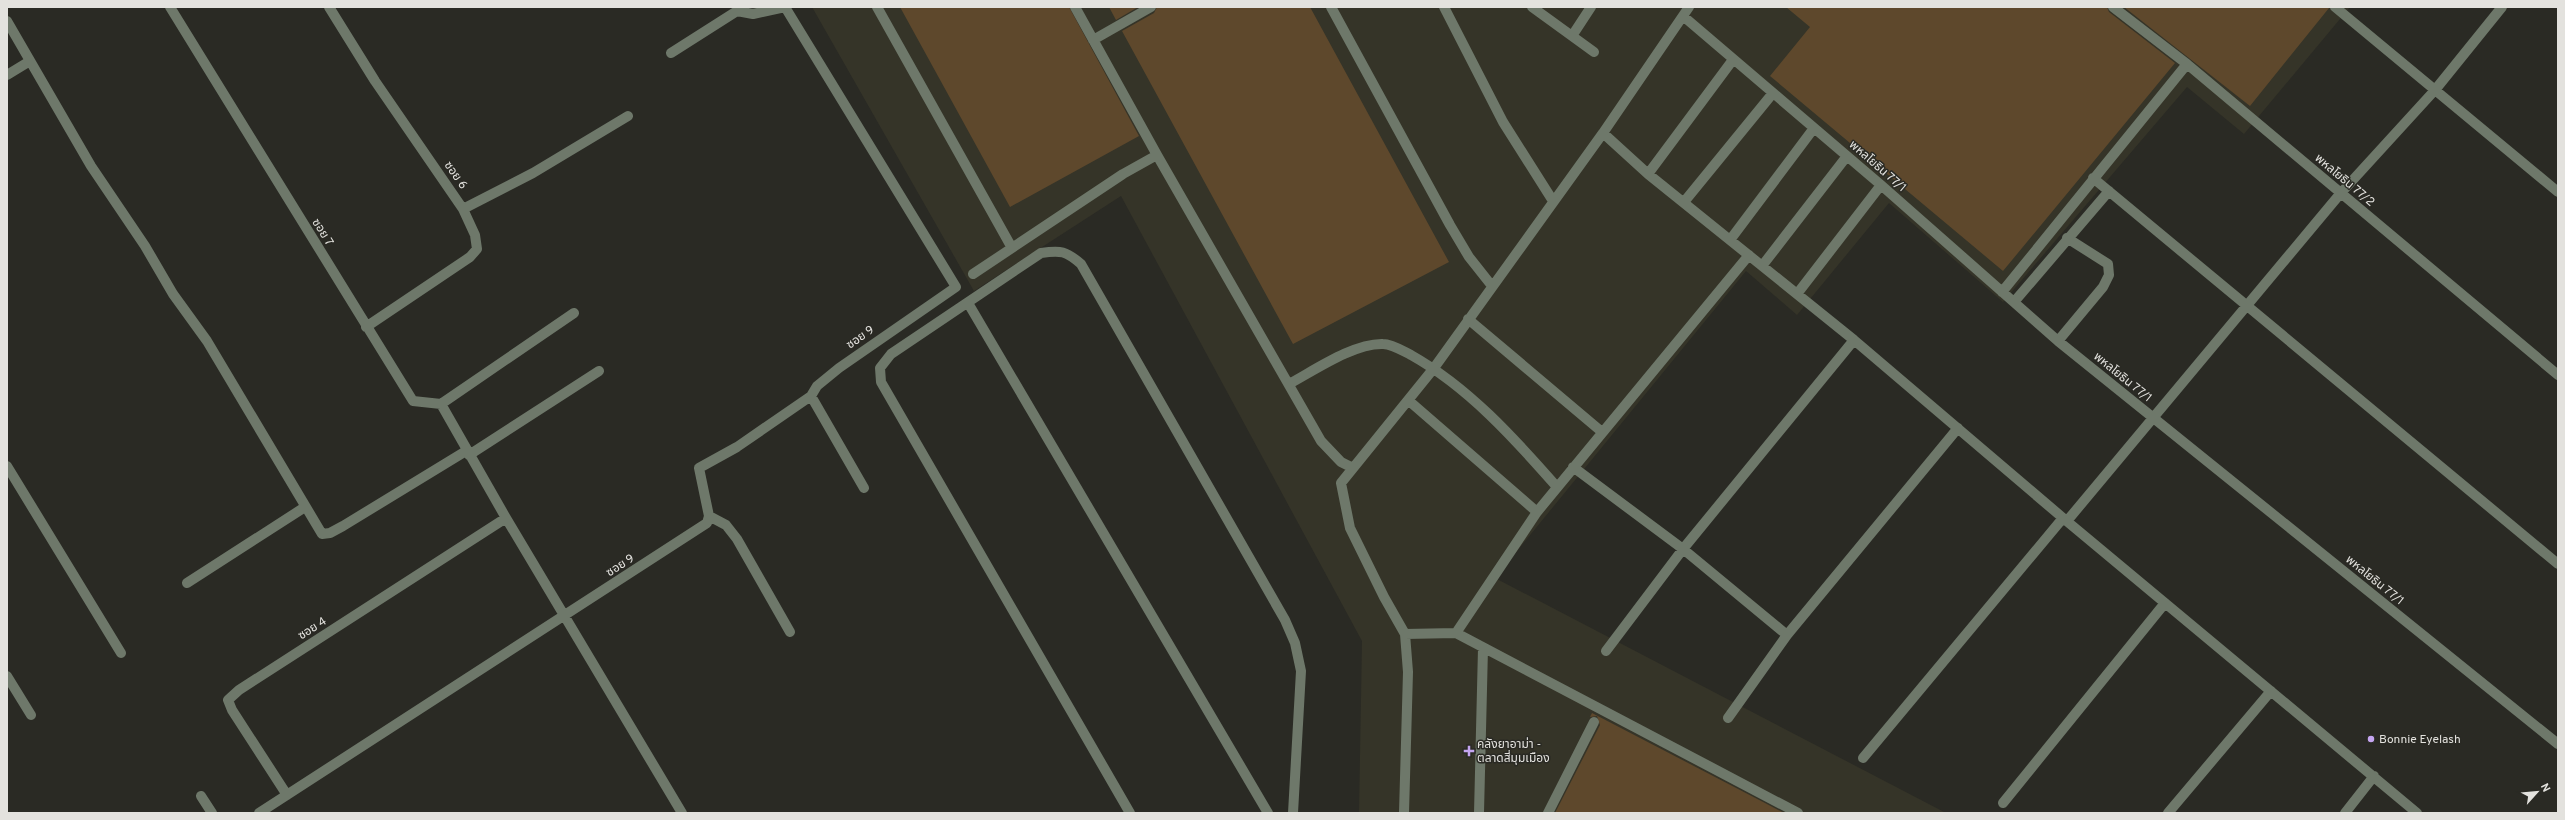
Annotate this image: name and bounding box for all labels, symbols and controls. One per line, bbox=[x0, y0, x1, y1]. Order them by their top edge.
street label: พหลโยธิน 77/1 bbox=[1845, 137, 1909, 196]
street label: พหลโยธิน 77/2 bbox=[2311, 151, 2378, 211]
street label: ซอย 6 bbox=[440, 158, 471, 193]
street label: ซอย 7 bbox=[308, 216, 337, 249]
street label: ซอย 9 bbox=[843, 322, 878, 353]
street label: พหลโยธิน 77/1 bbox=[2090, 349, 2155, 406]
street label: ซอย 9 bbox=[603, 551, 638, 581]
street label: พหลโยธิน 77/1 bbox=[2342, 552, 2407, 609]
street label: ซอย 4 bbox=[295, 614, 330, 644]
place label: Bonnie Eyelash bbox=[2379, 732, 2461, 748]
marker: Bonnie Eyelash bbox=[2366, 734, 2376, 744]
place label: คลังยาอาม่า - ตลาดสี่มุมเมือง bbox=[1477, 737, 1550, 767]
marker: คลังยาอาม่า - ตลาดสี่มุมเมือง bbox=[1464, 746, 1474, 756]
north arrow bbox=[2517, 772, 2557, 812]
text: N bbox=[2537, 781, 2553, 795]

